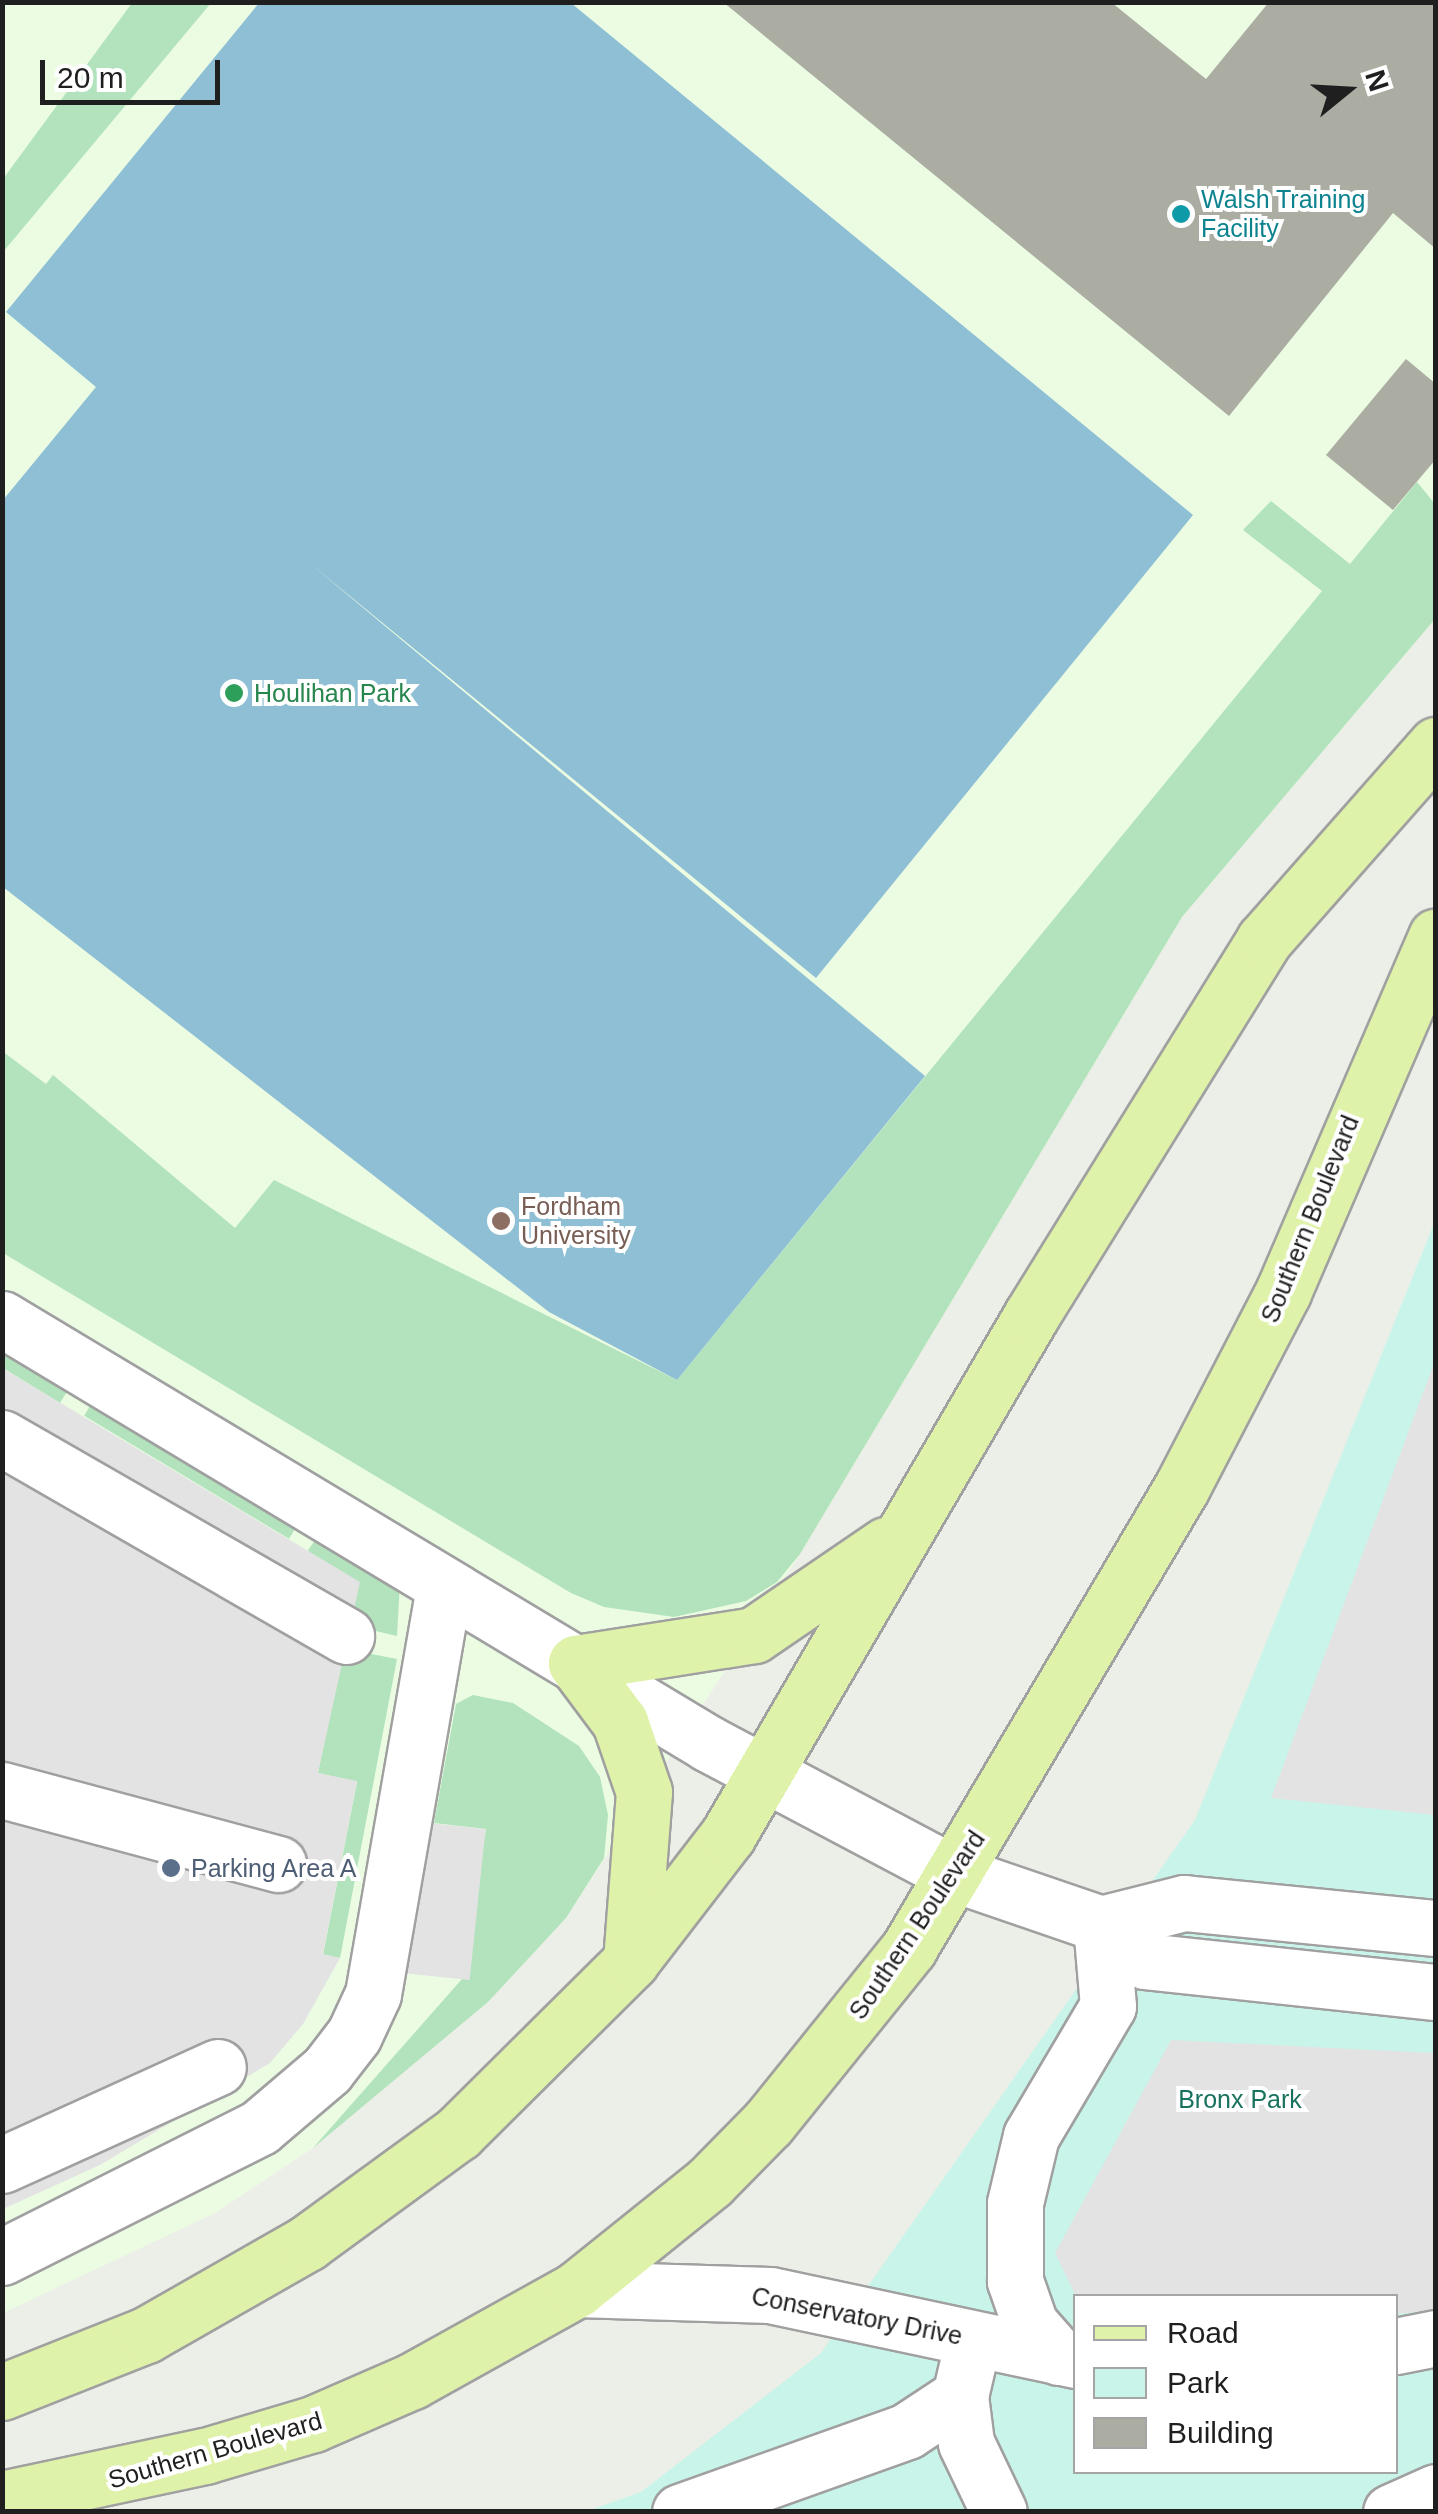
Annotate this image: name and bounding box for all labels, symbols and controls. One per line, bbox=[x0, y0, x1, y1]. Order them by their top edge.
scale bar bbox=[45, 40, 225, 102]
north arrow bbox=[1298, 40, 1398, 140]
text: 20 m bbox=[57, 61, 124, 94]
text: N bbox=[1359, 66, 1395, 95]
place label: Walsh Training Facility bbox=[1201, 185, 1366, 244]
marker: Walsh Training Facility bbox=[1170, 203, 1192, 225]
place label: Houlihan Park bbox=[254, 678, 411, 708]
marker: Houlihan Park bbox=[223, 682, 245, 704]
street label: Southern Boulevard bbox=[1255, 1111, 1365, 1327]
place label: Fordham University bbox=[521, 1192, 631, 1251]
marker: Fordham University bbox=[490, 1210, 512, 1232]
street label: Southern Boulevard bbox=[843, 1825, 991, 2025]
place label: Parking Area A bbox=[191, 1853, 359, 1883]
marker: Parking Area A bbox=[160, 1857, 182, 1879]
park label: Bronx Park bbox=[1178, 2084, 1302, 2114]
street label: Conservatory Drive bbox=[749, 2281, 965, 2351]
legend bbox=[1073, 2294, 1398, 2474]
text: Road bbox=[1167, 2316, 1239, 2349]
text: Park bbox=[1167, 2366, 1229, 2399]
street label: Southern Boulevard bbox=[105, 2405, 325, 2495]
text: Building bbox=[1167, 2416, 1274, 2449]

